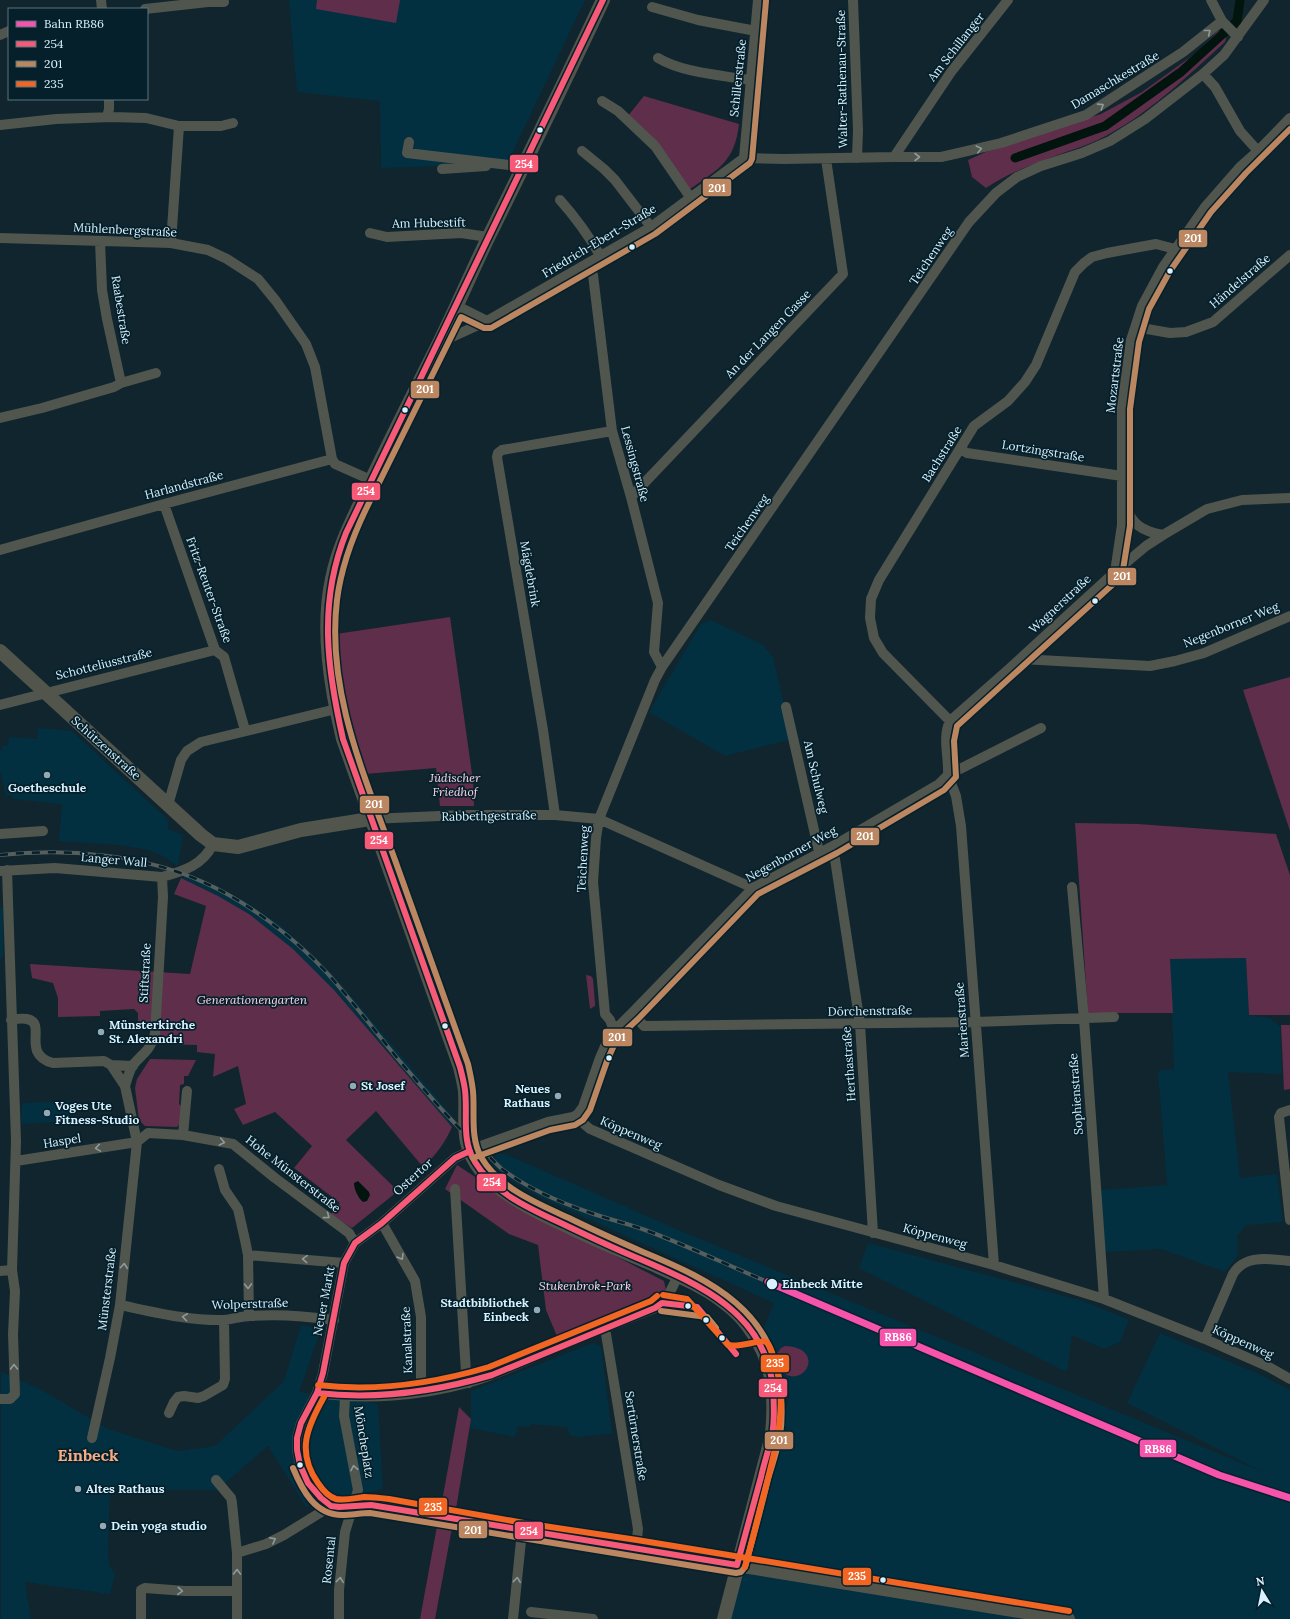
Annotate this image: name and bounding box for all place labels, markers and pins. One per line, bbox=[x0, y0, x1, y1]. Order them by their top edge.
unlabelled marker bbox=[535, 125, 545, 135]
unlabelled marker bbox=[627, 242, 637, 252]
unlabelled marker bbox=[1165, 266, 1175, 276]
unlabelled marker bbox=[400, 405, 410, 415]
unlabelled marker bbox=[1090, 596, 1100, 606]
marker: Goetheschule bbox=[42, 770, 52, 780]
place label: Goetheschule bbox=[8, 780, 87, 795]
place label: Münsterkirche St. Alexandri bbox=[109, 1017, 196, 1046]
unlabelled marker bbox=[440, 1021, 450, 1031]
marker: Münsterkirche St. Alexandri bbox=[96, 1027, 106, 1037]
unlabelled marker bbox=[604, 1053, 614, 1063]
place label: St Josef bbox=[361, 1078, 406, 1093]
marker: St Josef bbox=[348, 1081, 358, 1091]
place label: Neues Rathaus bbox=[504, 1081, 550, 1110]
marker: Neues Rathaus bbox=[553, 1091, 563, 1101]
place label: Voges Ute Fitness-Studio bbox=[55, 1098, 139, 1127]
marker: Voges Ute Fitness-Studio bbox=[42, 1108, 52, 1118]
place label: Einbeck Mitte bbox=[782, 1276, 863, 1291]
marker: Einbeck Mitte bbox=[765, 1277, 779, 1291]
place label: Stadtbibliothek Einbeck bbox=[441, 1295, 529, 1324]
unlabelled marker bbox=[683, 1301, 693, 1311]
marker: Stadtbibliothek Einbeck bbox=[532, 1305, 542, 1315]
unlabelled marker bbox=[701, 1315, 711, 1325]
unlabelled marker bbox=[717, 1333, 727, 1343]
unlabelled marker bbox=[295, 1460, 305, 1470]
place label: Altes Rathaus bbox=[86, 1481, 165, 1496]
marker: Altes Rathaus bbox=[73, 1484, 83, 1494]
place label: Dein yoga studio bbox=[111, 1518, 207, 1533]
marker: Dein yoga studio bbox=[98, 1521, 108, 1531]
unlabelled marker bbox=[878, 1575, 888, 1585]

